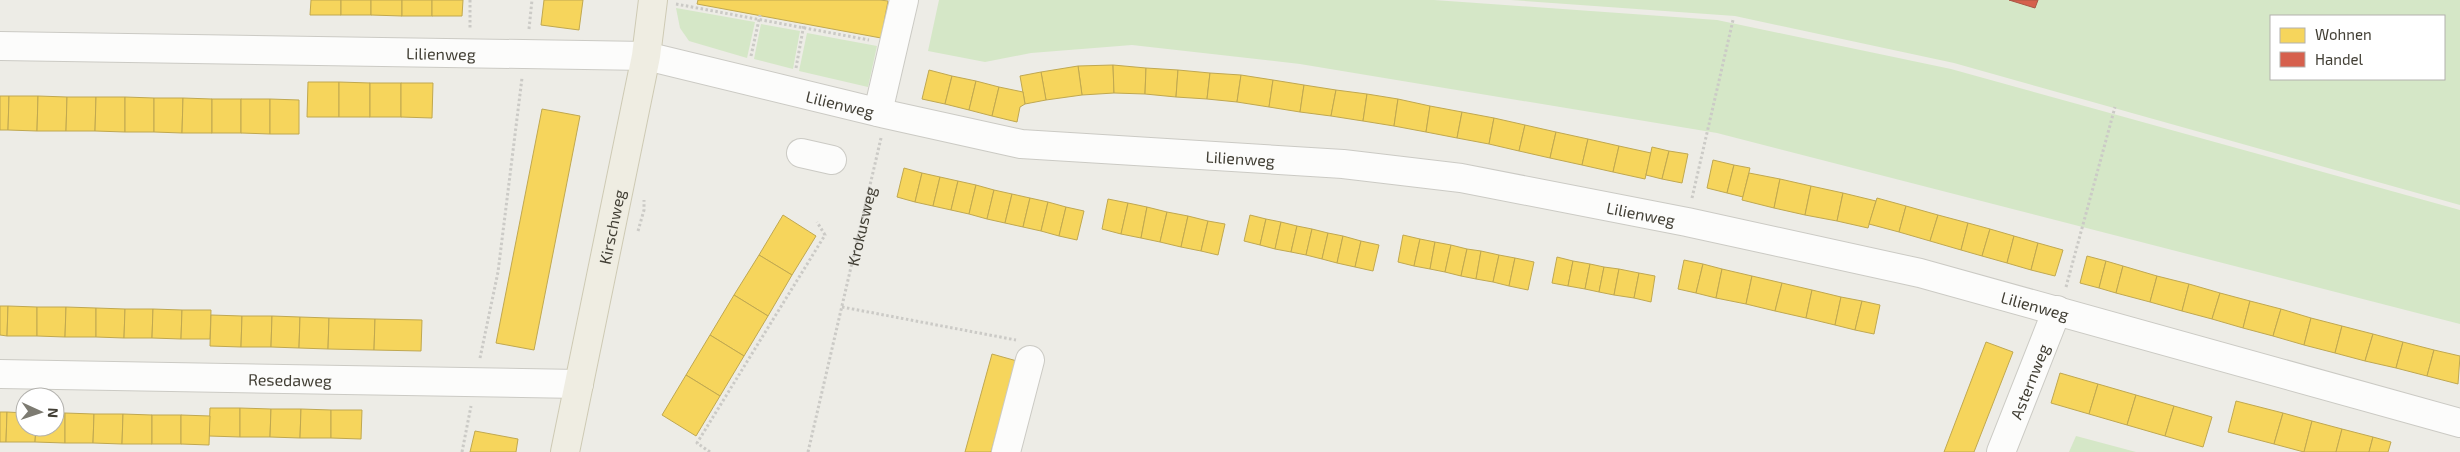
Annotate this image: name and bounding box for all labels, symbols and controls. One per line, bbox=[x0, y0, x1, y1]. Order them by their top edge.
legend bbox=[2270, 15, 2445, 80]
text: Wohnen bbox=[2315, 25, 2372, 43]
street label: Lilienweg bbox=[406, 43, 476, 63]
text: Handel bbox=[2315, 50, 2364, 68]
street label: Lilienweg bbox=[804, 86, 876, 121]
street label: Lilienweg bbox=[1205, 146, 1276, 169]
street label: Krokusweg bbox=[842, 184, 879, 268]
street label: Kirschweg bbox=[594, 188, 628, 266]
street label: Lilienweg bbox=[1605, 197, 1677, 229]
street label: Lilienweg bbox=[1999, 287, 2071, 323]
street label: Asternweg bbox=[2006, 341, 2052, 422]
street label: Resedaweg bbox=[248, 369, 332, 389]
north arrow bbox=[15, 387, 65, 437]
text: N bbox=[45, 407, 62, 418]

